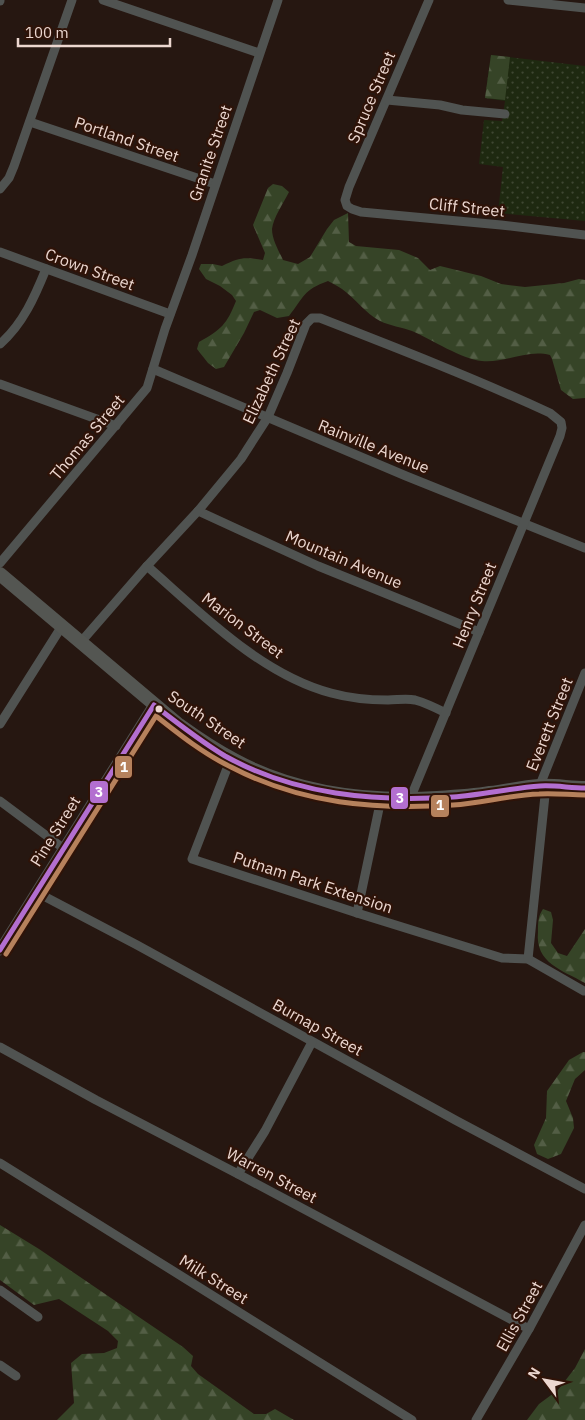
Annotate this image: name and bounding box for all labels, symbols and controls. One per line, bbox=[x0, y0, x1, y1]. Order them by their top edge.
scale bar bbox=[18, 15, 170, 47]
text: 100 m bbox=[25, 23, 69, 42]
street label: Spruce Street bbox=[343, 48, 399, 146]
street label: Granite Street bbox=[184, 102, 236, 204]
street label: Portland Street bbox=[72, 112, 182, 166]
street label: Cliff Street bbox=[428, 193, 506, 221]
street label: Crown Street bbox=[43, 244, 137, 294]
street label: Elizabeth Street bbox=[238, 315, 304, 427]
street label: Thomas Street bbox=[46, 390, 128, 484]
street label: Rainville Avenue bbox=[316, 415, 433, 477]
street label: Mountain Avenue bbox=[283, 525, 405, 593]
street label: Henry Street bbox=[448, 559, 500, 651]
street label: Marion Street bbox=[198, 588, 288, 662]
street label: Everett Street bbox=[521, 674, 577, 774]
street label: South Street bbox=[164, 686, 250, 752]
unlabelled marker bbox=[154, 704, 164, 714]
line badge: 1 bbox=[114, 755, 133, 779]
text: 1 bbox=[120, 758, 129, 776]
line badge: 3 bbox=[89, 780, 109, 804]
text: 3 bbox=[95, 783, 103, 801]
line badge: 3 bbox=[390, 786, 409, 810]
text: 3 bbox=[396, 789, 404, 807]
street label: Pine Street bbox=[26, 792, 84, 870]
line badge: 1 bbox=[430, 794, 450, 818]
text: 1 bbox=[436, 796, 445, 814]
street label: Putnam Park Extension bbox=[231, 847, 395, 917]
street label: Burnap Street bbox=[269, 994, 367, 1060]
street label: Warren Street bbox=[223, 1143, 321, 1207]
street label: Milk Street bbox=[176, 1250, 252, 1308]
street label: Ellis Street bbox=[491, 1277, 547, 1355]
north arrow bbox=[520, 1355, 570, 1405]
text: N bbox=[524, 1364, 544, 1382]

